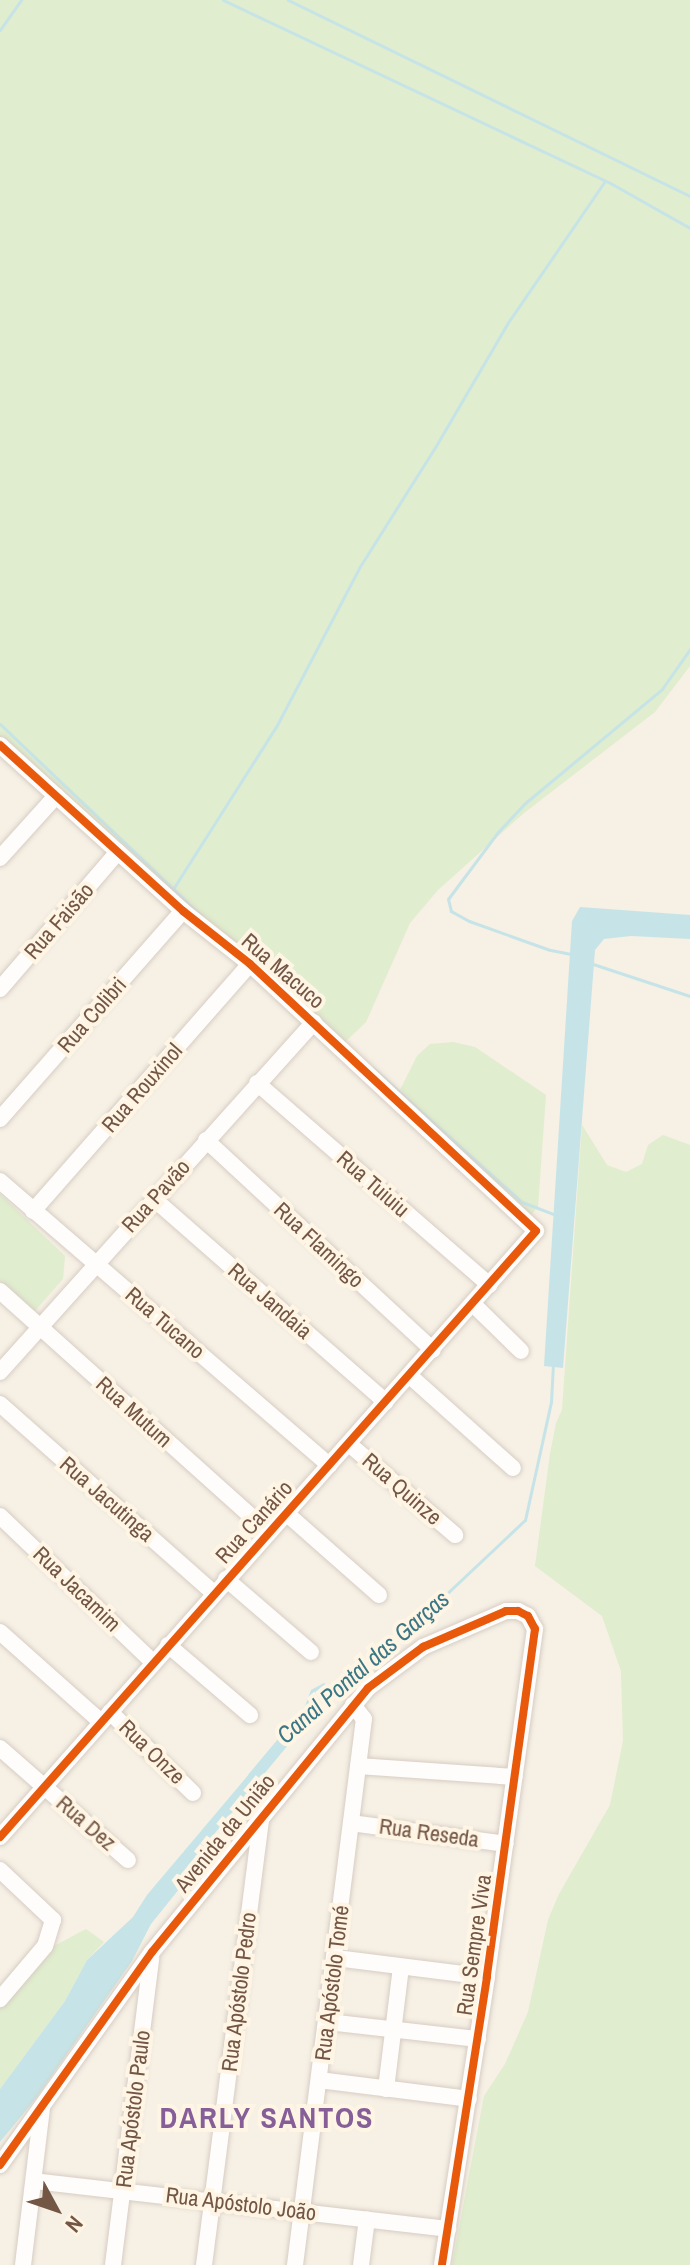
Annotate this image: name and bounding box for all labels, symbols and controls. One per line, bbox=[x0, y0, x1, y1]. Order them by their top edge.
street label: Rua Faisão bbox=[19, 877, 99, 965]
street label: Rua Macuco bbox=[236, 928, 330, 1014]
street label: Rua Colibri bbox=[52, 972, 132, 1058]
street label: Rua Rouxinol bbox=[96, 1038, 188, 1138]
street label: Rua Tuiuiu bbox=[331, 1145, 415, 1223]
street label: Rua Pavão bbox=[116, 1154, 196, 1238]
street label: Rua Flamingo bbox=[269, 1197, 369, 1293]
street label: Rua Jandaia bbox=[223, 1257, 317, 1345]
street label: Rua Tucano bbox=[120, 1281, 210, 1365]
street label: Rua Mutum bbox=[91, 1371, 177, 1453]
street label: Rua Quinze bbox=[357, 1447, 447, 1531]
street label: Rua Jacutinga bbox=[54, 1451, 160, 1547]
street label: Rua Canário bbox=[210, 1475, 298, 1569]
street label: Rua Jacamim bbox=[28, 1541, 126, 1637]
water label: Canal Pontal das Garças bbox=[271, 1584, 455, 1750]
street label: Rua Onze bbox=[114, 1714, 190, 1790]
street label: Avenida da União bbox=[169, 1769, 281, 1897]
street label: Rua Dez bbox=[51, 1790, 121, 1856]
street label: Rua Reseda bbox=[378, 1813, 480, 1853]
street label: Rua Sempre Viva bbox=[451, 1873, 497, 2017]
street label: Rua Apóstolo Tomé bbox=[309, 1903, 355, 2063]
street label: Rua Apóstolo Pedro bbox=[216, 1910, 262, 2074]
street label: Rua Apóstolo Paulo bbox=[110, 2028, 156, 2190]
district label: DARLY SANTOS bbox=[159, 2099, 375, 2135]
north arrow bbox=[16, 2169, 96, 2249]
street label: Rua Apóstolo João bbox=[164, 2182, 318, 2226]
text: N bbox=[59, 2210, 90, 2239]

